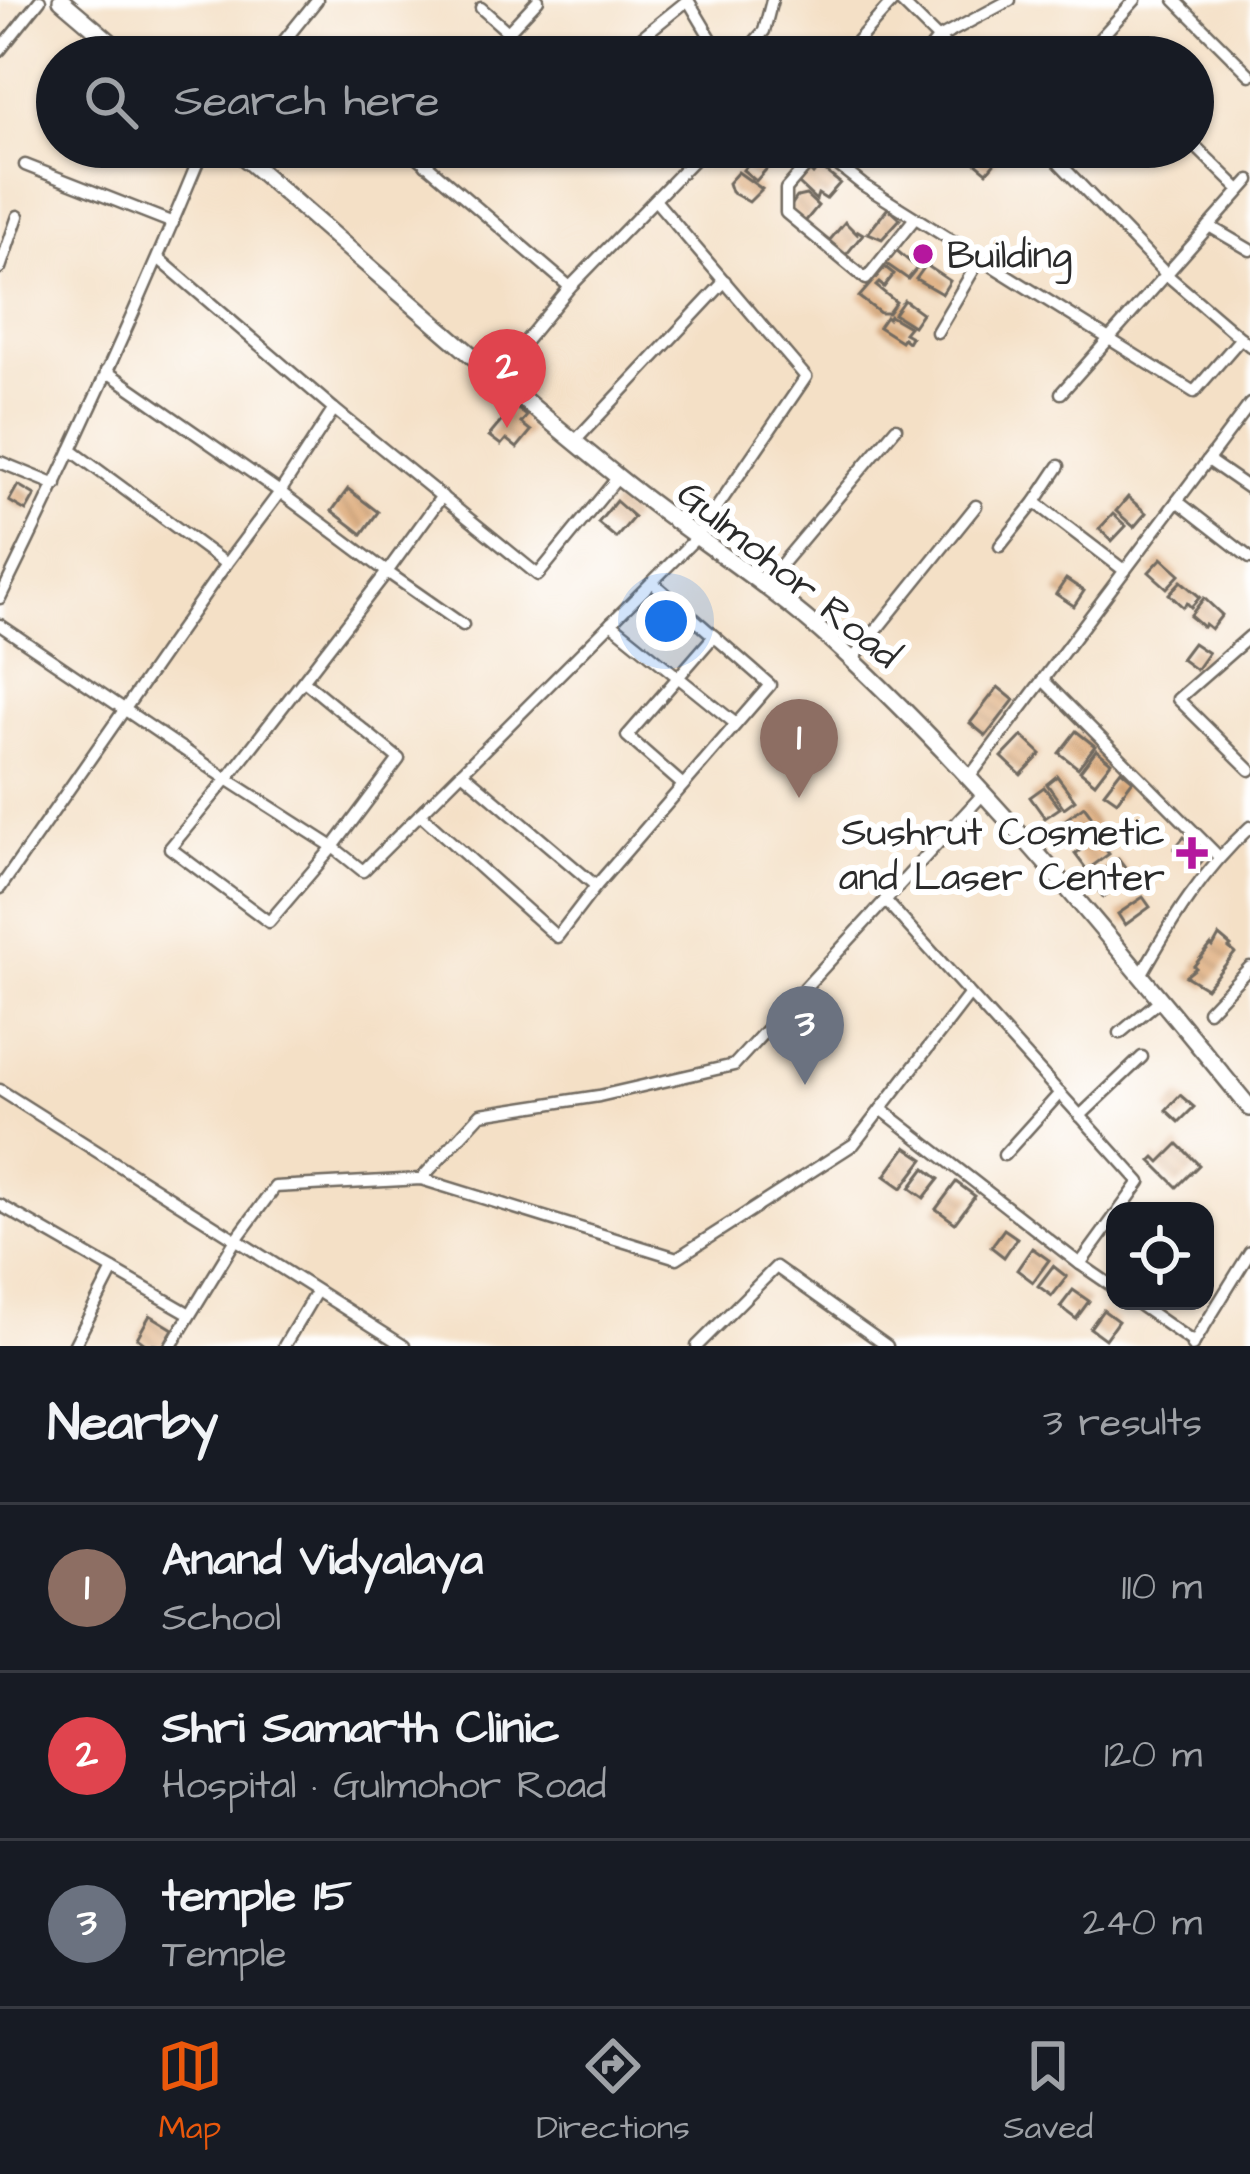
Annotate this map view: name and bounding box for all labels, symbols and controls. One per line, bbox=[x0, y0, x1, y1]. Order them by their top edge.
search box bbox=[36, 36, 1214, 168]
icon: search bbox=[78, 69, 144, 135]
text: Search here bbox=[174, 71, 440, 133]
place label: Building bbox=[947, 230, 1072, 284]
marker: Building bbox=[910, 241, 936, 267]
pin: 2 bbox=[468, 329, 546, 428]
street label: Gulmohor Road bbox=[665, 468, 911, 682]
your location bbox=[636, 591, 696, 651]
pin: 1 bbox=[760, 699, 838, 798]
place label: Sushrut Cosmetic and Laser Center bbox=[839, 807, 1165, 906]
marker: Sushrut Cosmetic and Laser Center bbox=[1176, 837, 1208, 869]
pin: 3 bbox=[766, 986, 844, 1085]
map controls bbox=[1106, 1202, 1214, 1310]
button: locate bbox=[1106, 1202, 1214, 1310]
text: Nearby bbox=[48, 1389, 218, 1460]
text: 3 results bbox=[1043, 1397, 1202, 1451]
text: Anand Vidyalaya bbox=[162, 1530, 483, 1592]
text: 1 bbox=[85, 1561, 90, 1615]
text: 110 m bbox=[1121, 1561, 1202, 1615]
text: School bbox=[162, 1592, 281, 1646]
text: Shri Samarth Clinic bbox=[162, 1698, 559, 1760]
text: 2 bbox=[76, 1729, 98, 1783]
text: 120 m bbox=[1104, 1729, 1202, 1783]
text: Hospital · Gulmohor Road bbox=[162, 1760, 606, 1814]
text: temple 15 bbox=[162, 1866, 352, 1928]
text: 3 bbox=[77, 1897, 97, 1951]
text: 240 m bbox=[1083, 1897, 1202, 1951]
text: Temple bbox=[162, 1928, 287, 1982]
tab: Map bbox=[157, 2033, 223, 2151]
tab: Directions bbox=[536, 2033, 690, 2151]
tab: Saved bbox=[1003, 2033, 1093, 2151]

